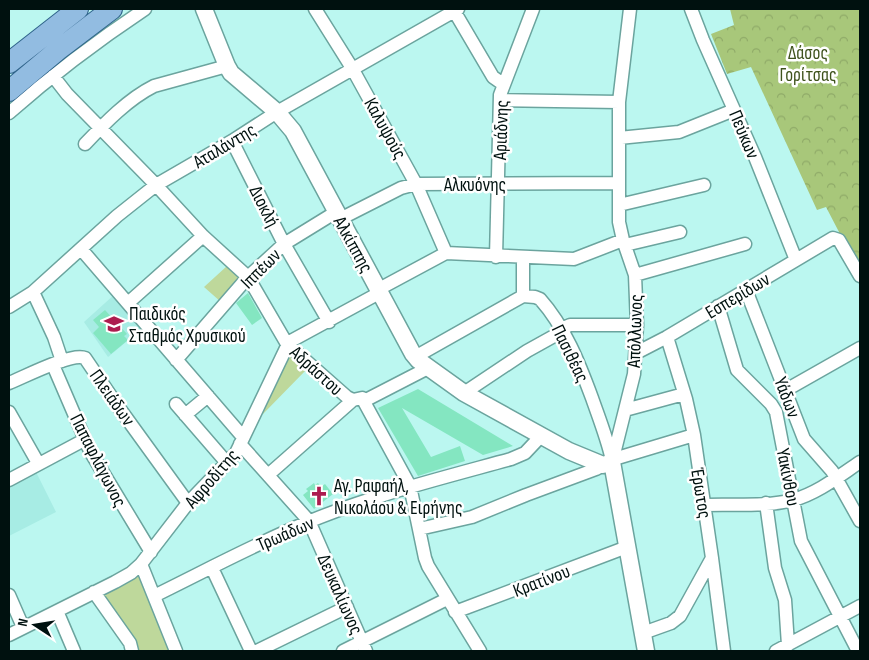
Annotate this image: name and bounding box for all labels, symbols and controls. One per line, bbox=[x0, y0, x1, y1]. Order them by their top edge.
park label: Δάσος Γορίτσας bbox=[780, 42, 836, 87]
street label: Καλυψούς bbox=[358, 94, 411, 163]
street label: Αριάδνης bbox=[489, 100, 514, 161]
street label: Πεύκων bbox=[723, 107, 764, 163]
street label: Αταλάντης bbox=[188, 119, 260, 174]
street label: Αλκυόνης bbox=[443, 174, 506, 197]
street label: Διοκλή bbox=[244, 182, 284, 231]
street label: Αλκίππης bbox=[327, 212, 378, 277]
street label: Ιππέων bbox=[236, 244, 286, 294]
street label: Εσπερίδων bbox=[701, 268, 775, 324]
street label: Απόλλωνος bbox=[623, 294, 648, 369]
place label: Παιδικός Σταθμός Χρυσικού bbox=[129, 303, 246, 348]
school or university icon: Παιδικός Σταθμός Χρυσικού bbox=[103, 313, 125, 335]
street label: Πασιθέας bbox=[546, 321, 593, 386]
street label: Αδράστου bbox=[284, 341, 347, 401]
street label: Πλειάδων bbox=[84, 365, 140, 431]
street label: Υάδων bbox=[768, 374, 805, 422]
street label: Παπαφλάγωνος bbox=[64, 410, 131, 511]
street label: Αφροδίτης bbox=[180, 445, 244, 514]
street label: Υακίνθου bbox=[771, 446, 804, 508]
street label: Έρωτος bbox=[685, 465, 716, 520]
place label: Αγ. Ραφαήλ, Νικολάου & Ειρήνης bbox=[333, 475, 462, 520]
church icon: Αγ. Ραφαήλ, Νικολάου & Ειρήνης bbox=[308, 485, 330, 507]
street label: Τρωάδων bbox=[253, 512, 318, 557]
street label: Δευκαλίωνος bbox=[312, 551, 368, 638]
street label: Κρατίνου bbox=[510, 560, 573, 603]
north arrow bbox=[10, 600, 60, 650]
text: N bbox=[14, 617, 32, 628]

